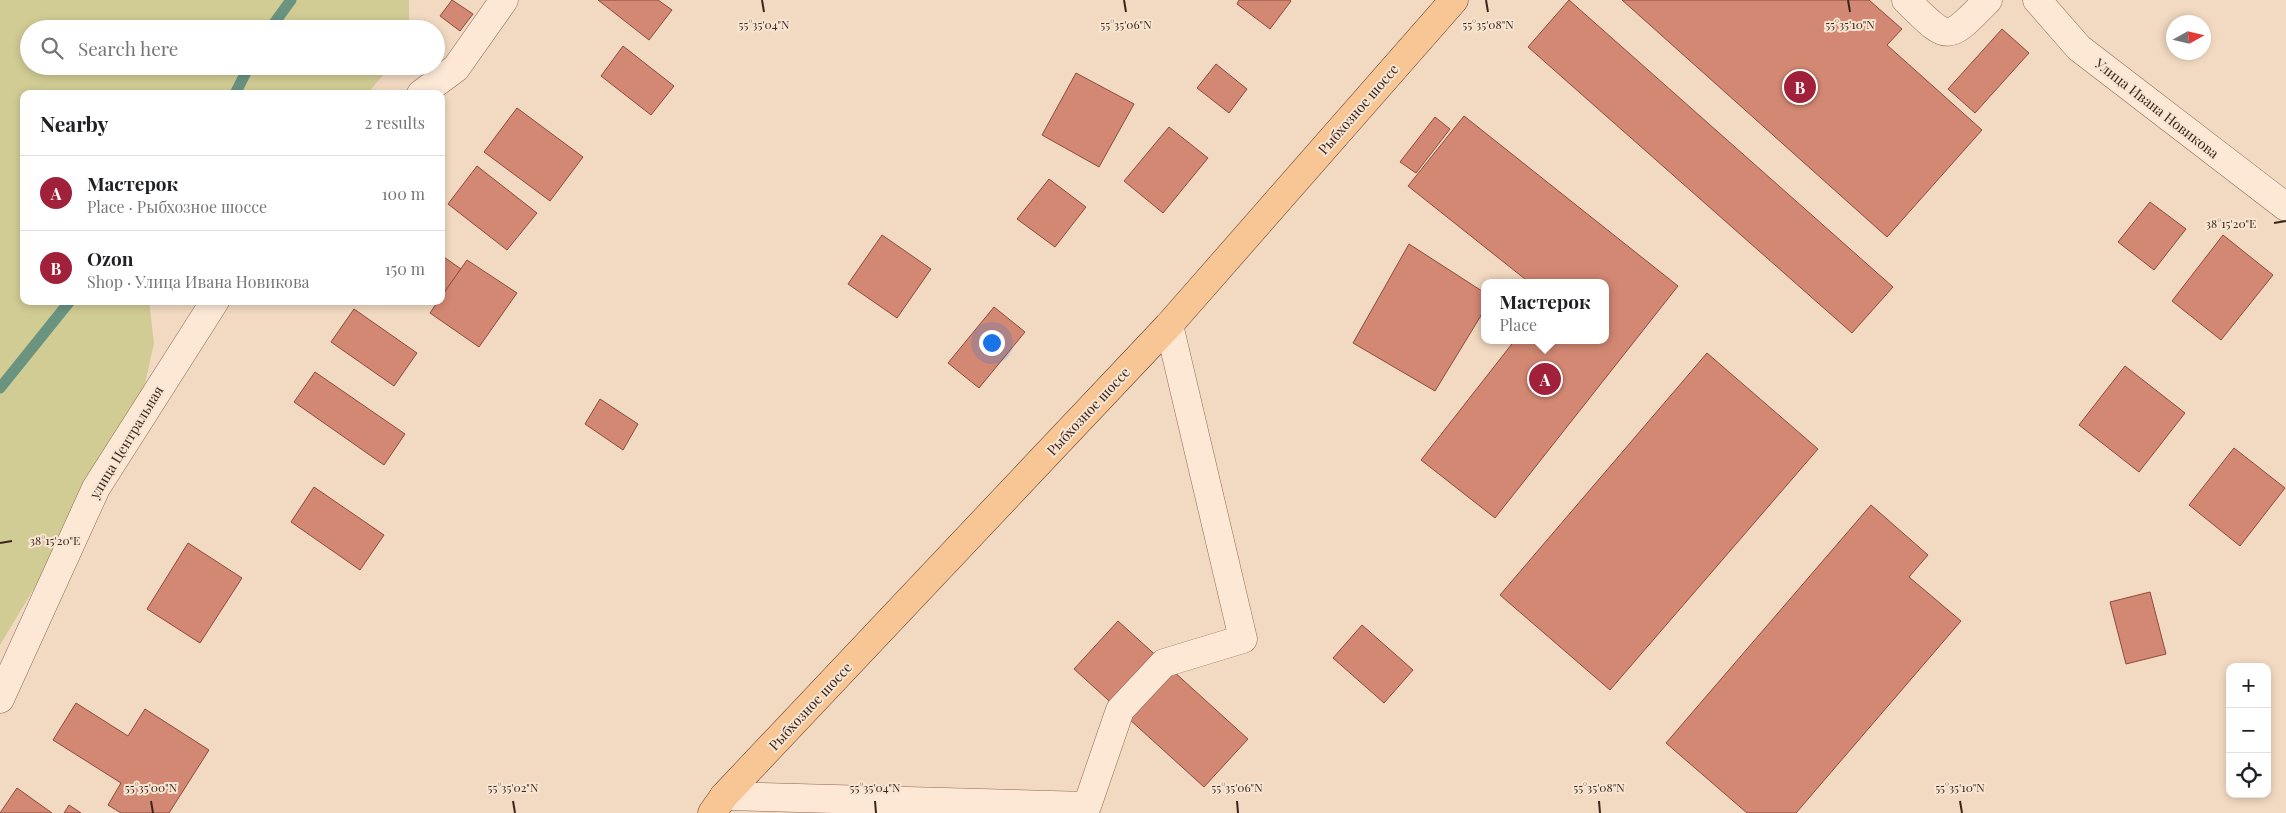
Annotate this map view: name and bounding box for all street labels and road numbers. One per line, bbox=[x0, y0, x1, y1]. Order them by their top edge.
street label: Улица Ивана Новикова bbox=[2090, 53, 2223, 162]
street label: Рыбхозное шоссе bbox=[1313, 60, 1403, 158]
street label: Рыбхозное шоссе bbox=[1042, 363, 1134, 459]
street label: улица Центральная bbox=[84, 382, 167, 503]
street label: Рыбхозное шоссе bbox=[764, 658, 856, 754]

